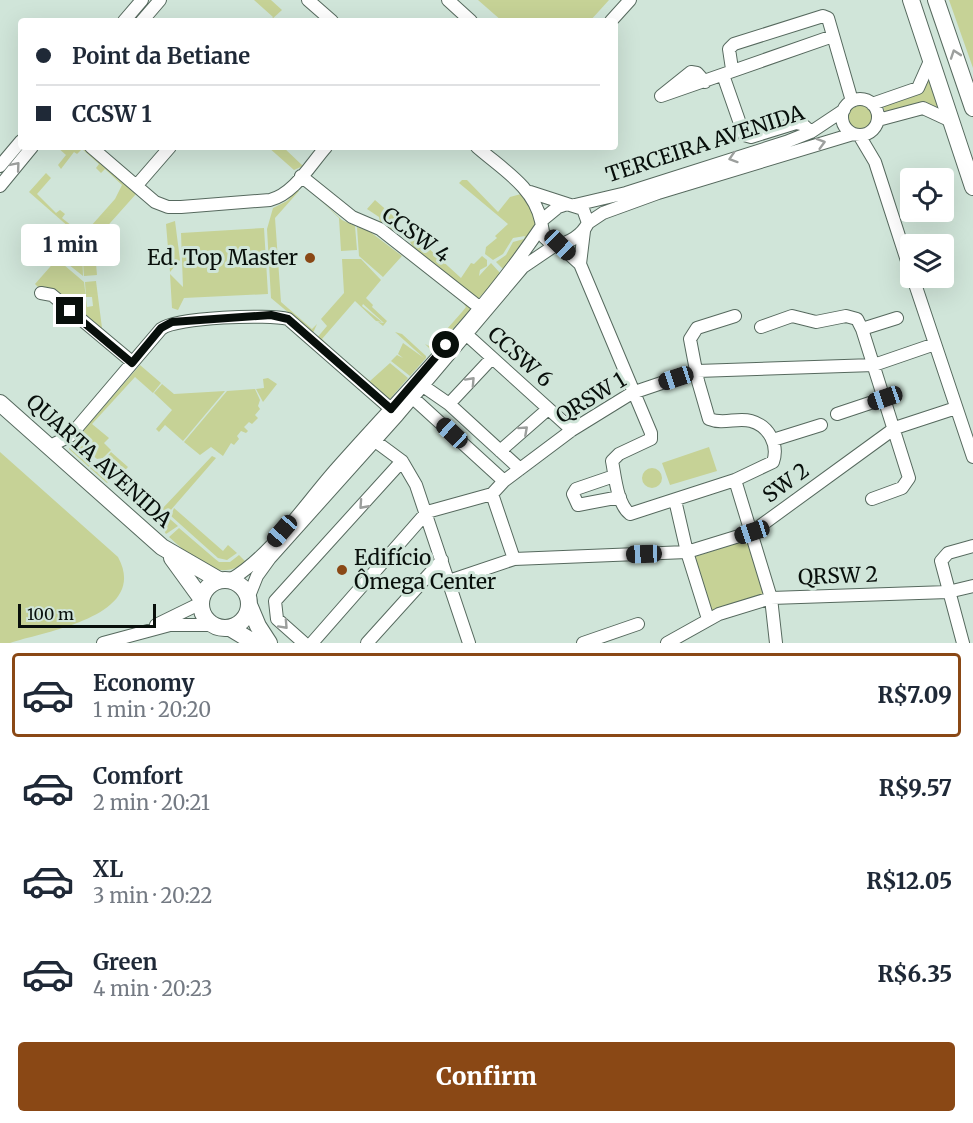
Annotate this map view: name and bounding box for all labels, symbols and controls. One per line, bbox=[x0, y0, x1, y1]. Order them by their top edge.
text: Point da Betiane bbox=[72, 42, 250, 70]
one-way arrow bbox=[949, 49, 962, 60]
street label: TERCEIRA AVENIDA bbox=[602, 99, 808, 188]
text: CCSW 1 bbox=[72, 100, 152, 128]
one-way arrow bbox=[815, 138, 826, 150]
one-way arrow bbox=[728, 151, 739, 163]
one-way arrow bbox=[9, 162, 20, 173]
map controls bbox=[900, 168, 954, 288]
button: locate bbox=[900, 168, 954, 222]
street label: CCSW 4 bbox=[377, 201, 456, 269]
callout: 1 min bbox=[20, 224, 119, 266]
car bbox=[541, 226, 579, 264]
text: 1 min bbox=[43, 232, 98, 257]
button: layers bbox=[900, 234, 954, 288]
place label: Ed. Top Master bbox=[147, 244, 298, 271]
marker: Ed. Top Master bbox=[303, 251, 317, 265]
route end bbox=[56, 297, 83, 324]
street label: CCSW 6 bbox=[482, 320, 558, 393]
route start bbox=[432, 331, 459, 358]
car bbox=[656, 364, 696, 392]
street label: QRSW 1 bbox=[551, 366, 631, 429]
one-way arrow bbox=[463, 378, 474, 389]
car bbox=[865, 384, 905, 412]
street label: QUARTA AVENIDA bbox=[21, 388, 178, 533]
car bbox=[433, 414, 471, 452]
one-way arrow bbox=[517, 426, 528, 437]
street label: SW 2 bbox=[757, 457, 814, 508]
one-way arrow bbox=[359, 498, 370, 508]
car bbox=[263, 512, 301, 550]
car bbox=[732, 518, 772, 546]
place label: Edifício Ômega Center bbox=[354, 544, 496, 595]
car bbox=[626, 544, 662, 564]
street label: QRSW 2 bbox=[797, 561, 879, 590]
marker: Edifício Ômega Center bbox=[335, 563, 349, 577]
scale bar bbox=[18, 601, 156, 628]
text: 100 m bbox=[27, 604, 74, 624]
one-way arrow bbox=[277, 619, 288, 629]
icon: car bbox=[21, 668, 75, 722]
text: Economy bbox=[93, 669, 194, 697]
text: R$7.09 bbox=[877, 681, 952, 709]
text: 1 min · 20:20 bbox=[93, 697, 211, 722]
icon: car bbox=[21, 761, 75, 815]
text: Comfort bbox=[93, 762, 183, 790]
text: R$9.57 bbox=[879, 774, 952, 802]
text: 2 min · 20:21 bbox=[93, 790, 210, 815]
icon: car bbox=[21, 854, 75, 908]
text: XL bbox=[93, 855, 123, 883]
text: R$12.05 bbox=[866, 867, 952, 895]
text: 3 min · 20:22 bbox=[93, 883, 212, 908]
icon: car bbox=[21, 947, 75, 1001]
text: Green bbox=[93, 948, 157, 976]
text: R$6.35 bbox=[877, 960, 952, 988]
text: 4 min · 20:23 bbox=[93, 976, 213, 1001]
button: Confirm bbox=[18, 1042, 955, 1111]

